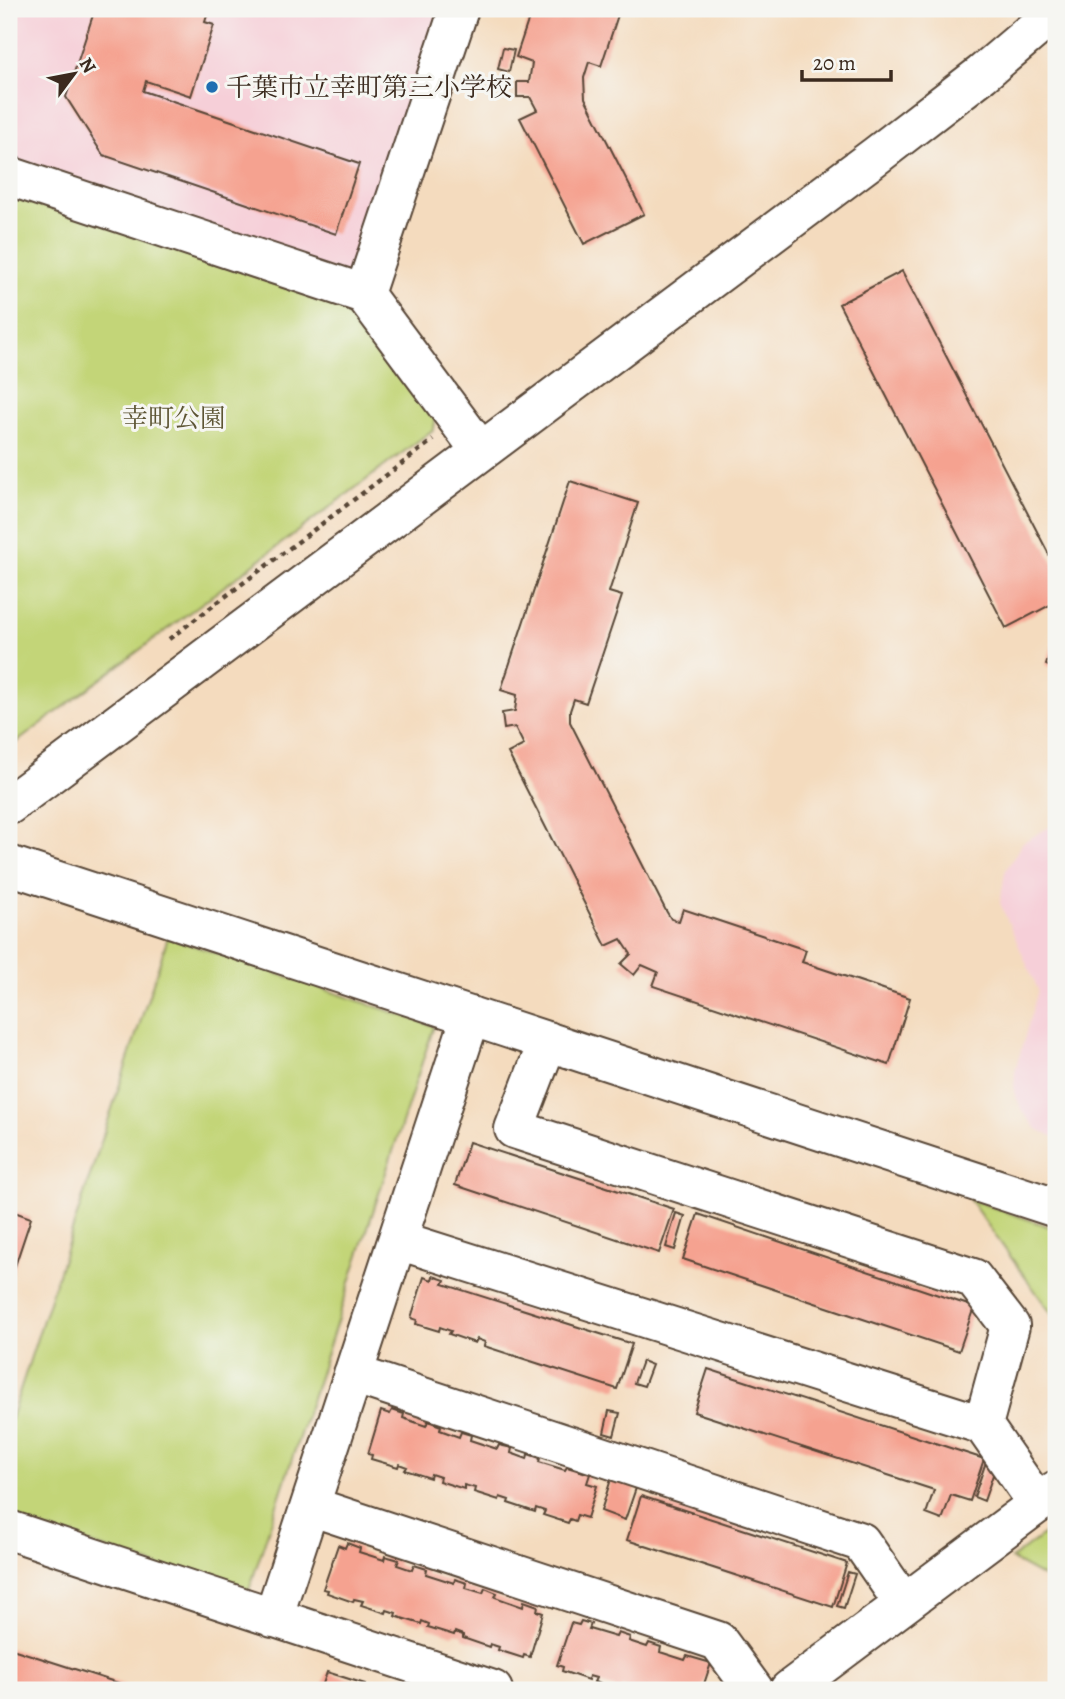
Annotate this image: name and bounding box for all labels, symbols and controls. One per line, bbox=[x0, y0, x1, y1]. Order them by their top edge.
north arrow bbox=[38, 38, 108, 108]
scale bar bbox=[802, 38, 892, 82]
text: 20 m bbox=[813, 49, 856, 77]
text: N bbox=[73, 53, 102, 78]
place label: 千葉市立幸町第三小学校 bbox=[226, 70, 512, 105]
marker: 千葉市立幸町第三小学校 bbox=[204, 79, 220, 95]
park label: 幸町公園 bbox=[122, 401, 226, 436]

